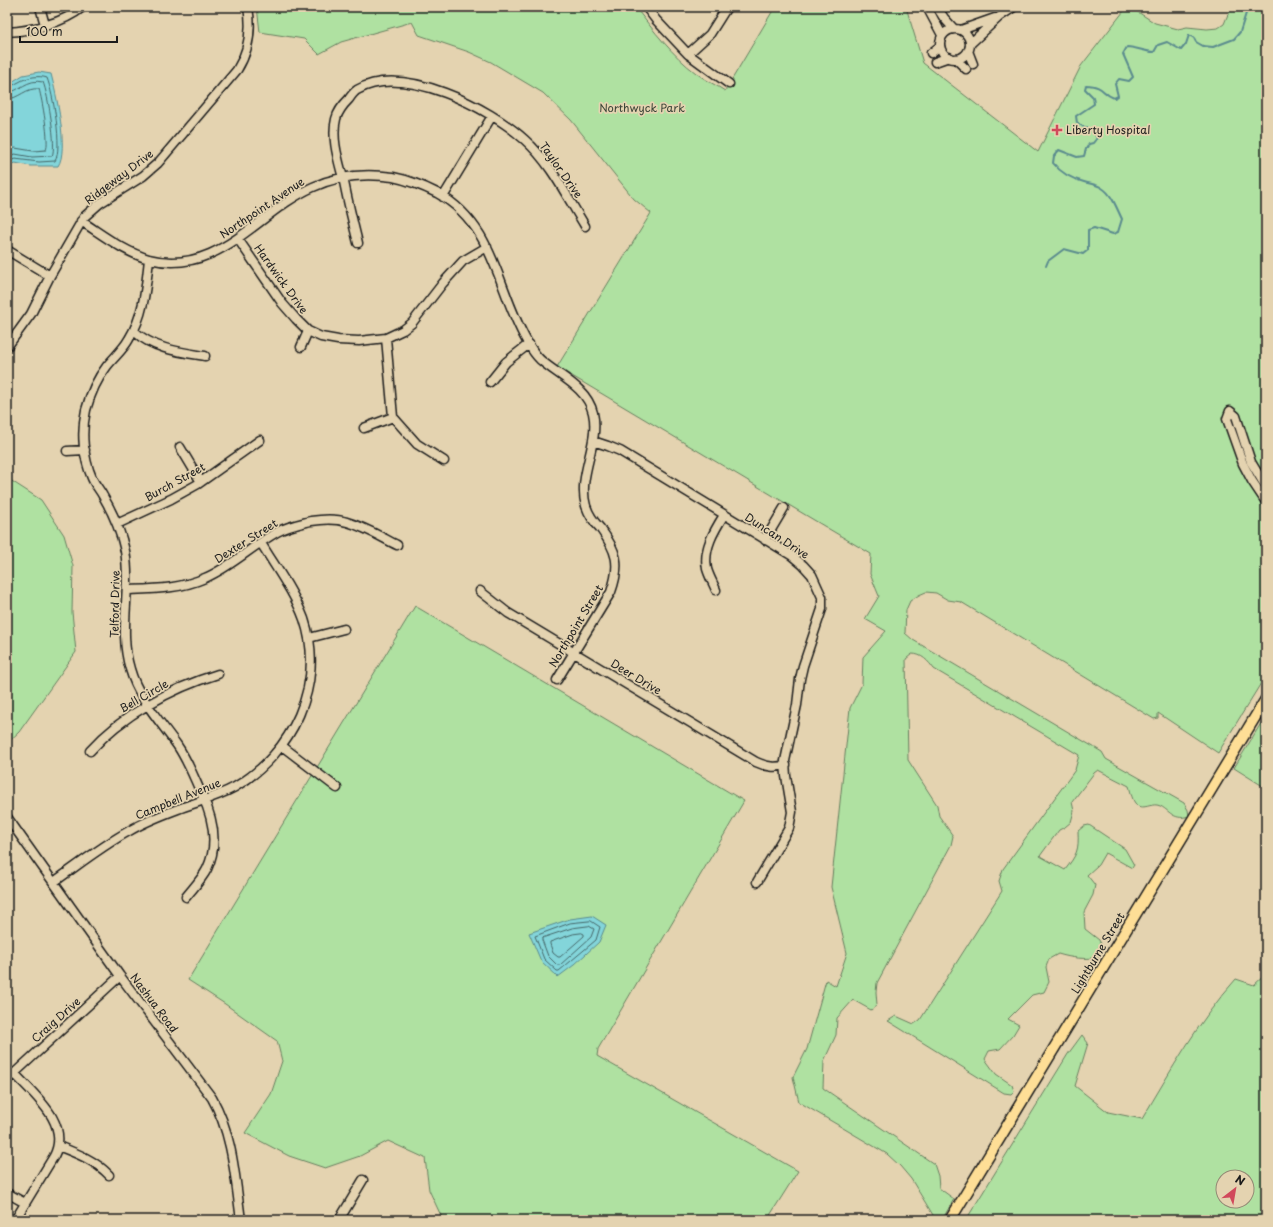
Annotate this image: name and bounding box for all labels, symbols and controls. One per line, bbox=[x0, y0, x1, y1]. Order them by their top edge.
scale bar bbox=[20, 18, 117, 44]
text: 100 m bbox=[26, 22, 63, 40]
park label: Northwyck Park bbox=[599, 99, 685, 116]
place label: Liberty Hospital bbox=[1066, 121, 1151, 138]
marker: Liberty Hospital bbox=[1051, 124, 1063, 136]
street label: Taylor Drive bbox=[536, 138, 587, 201]
street label: Ridgeway Drive bbox=[81, 145, 157, 208]
street label: Northpoint Avenue bbox=[216, 173, 308, 242]
street label: Hardwick Drive bbox=[250, 240, 313, 317]
street label: Burch Street bbox=[141, 458, 209, 505]
street label: Duncan Drive bbox=[742, 508, 813, 563]
street label: Dexter Street bbox=[211, 514, 281, 567]
street label: Telford Drive bbox=[105, 570, 124, 638]
street label: Northpoint Street bbox=[544, 581, 607, 670]
street label: Deer Drive bbox=[608, 655, 665, 699]
street label: Bell Circle bbox=[116, 675, 171, 716]
street label: Campbell Avenue bbox=[133, 774, 223, 823]
street label: Lightburne Street bbox=[1067, 908, 1129, 997]
street label: Nashua Road bbox=[126, 969, 182, 1036]
street label: Craig Drive bbox=[27, 993, 84, 1046]
north arrow bbox=[1215, 1169, 1255, 1209]
text: N bbox=[1232, 1170, 1249, 1190]

